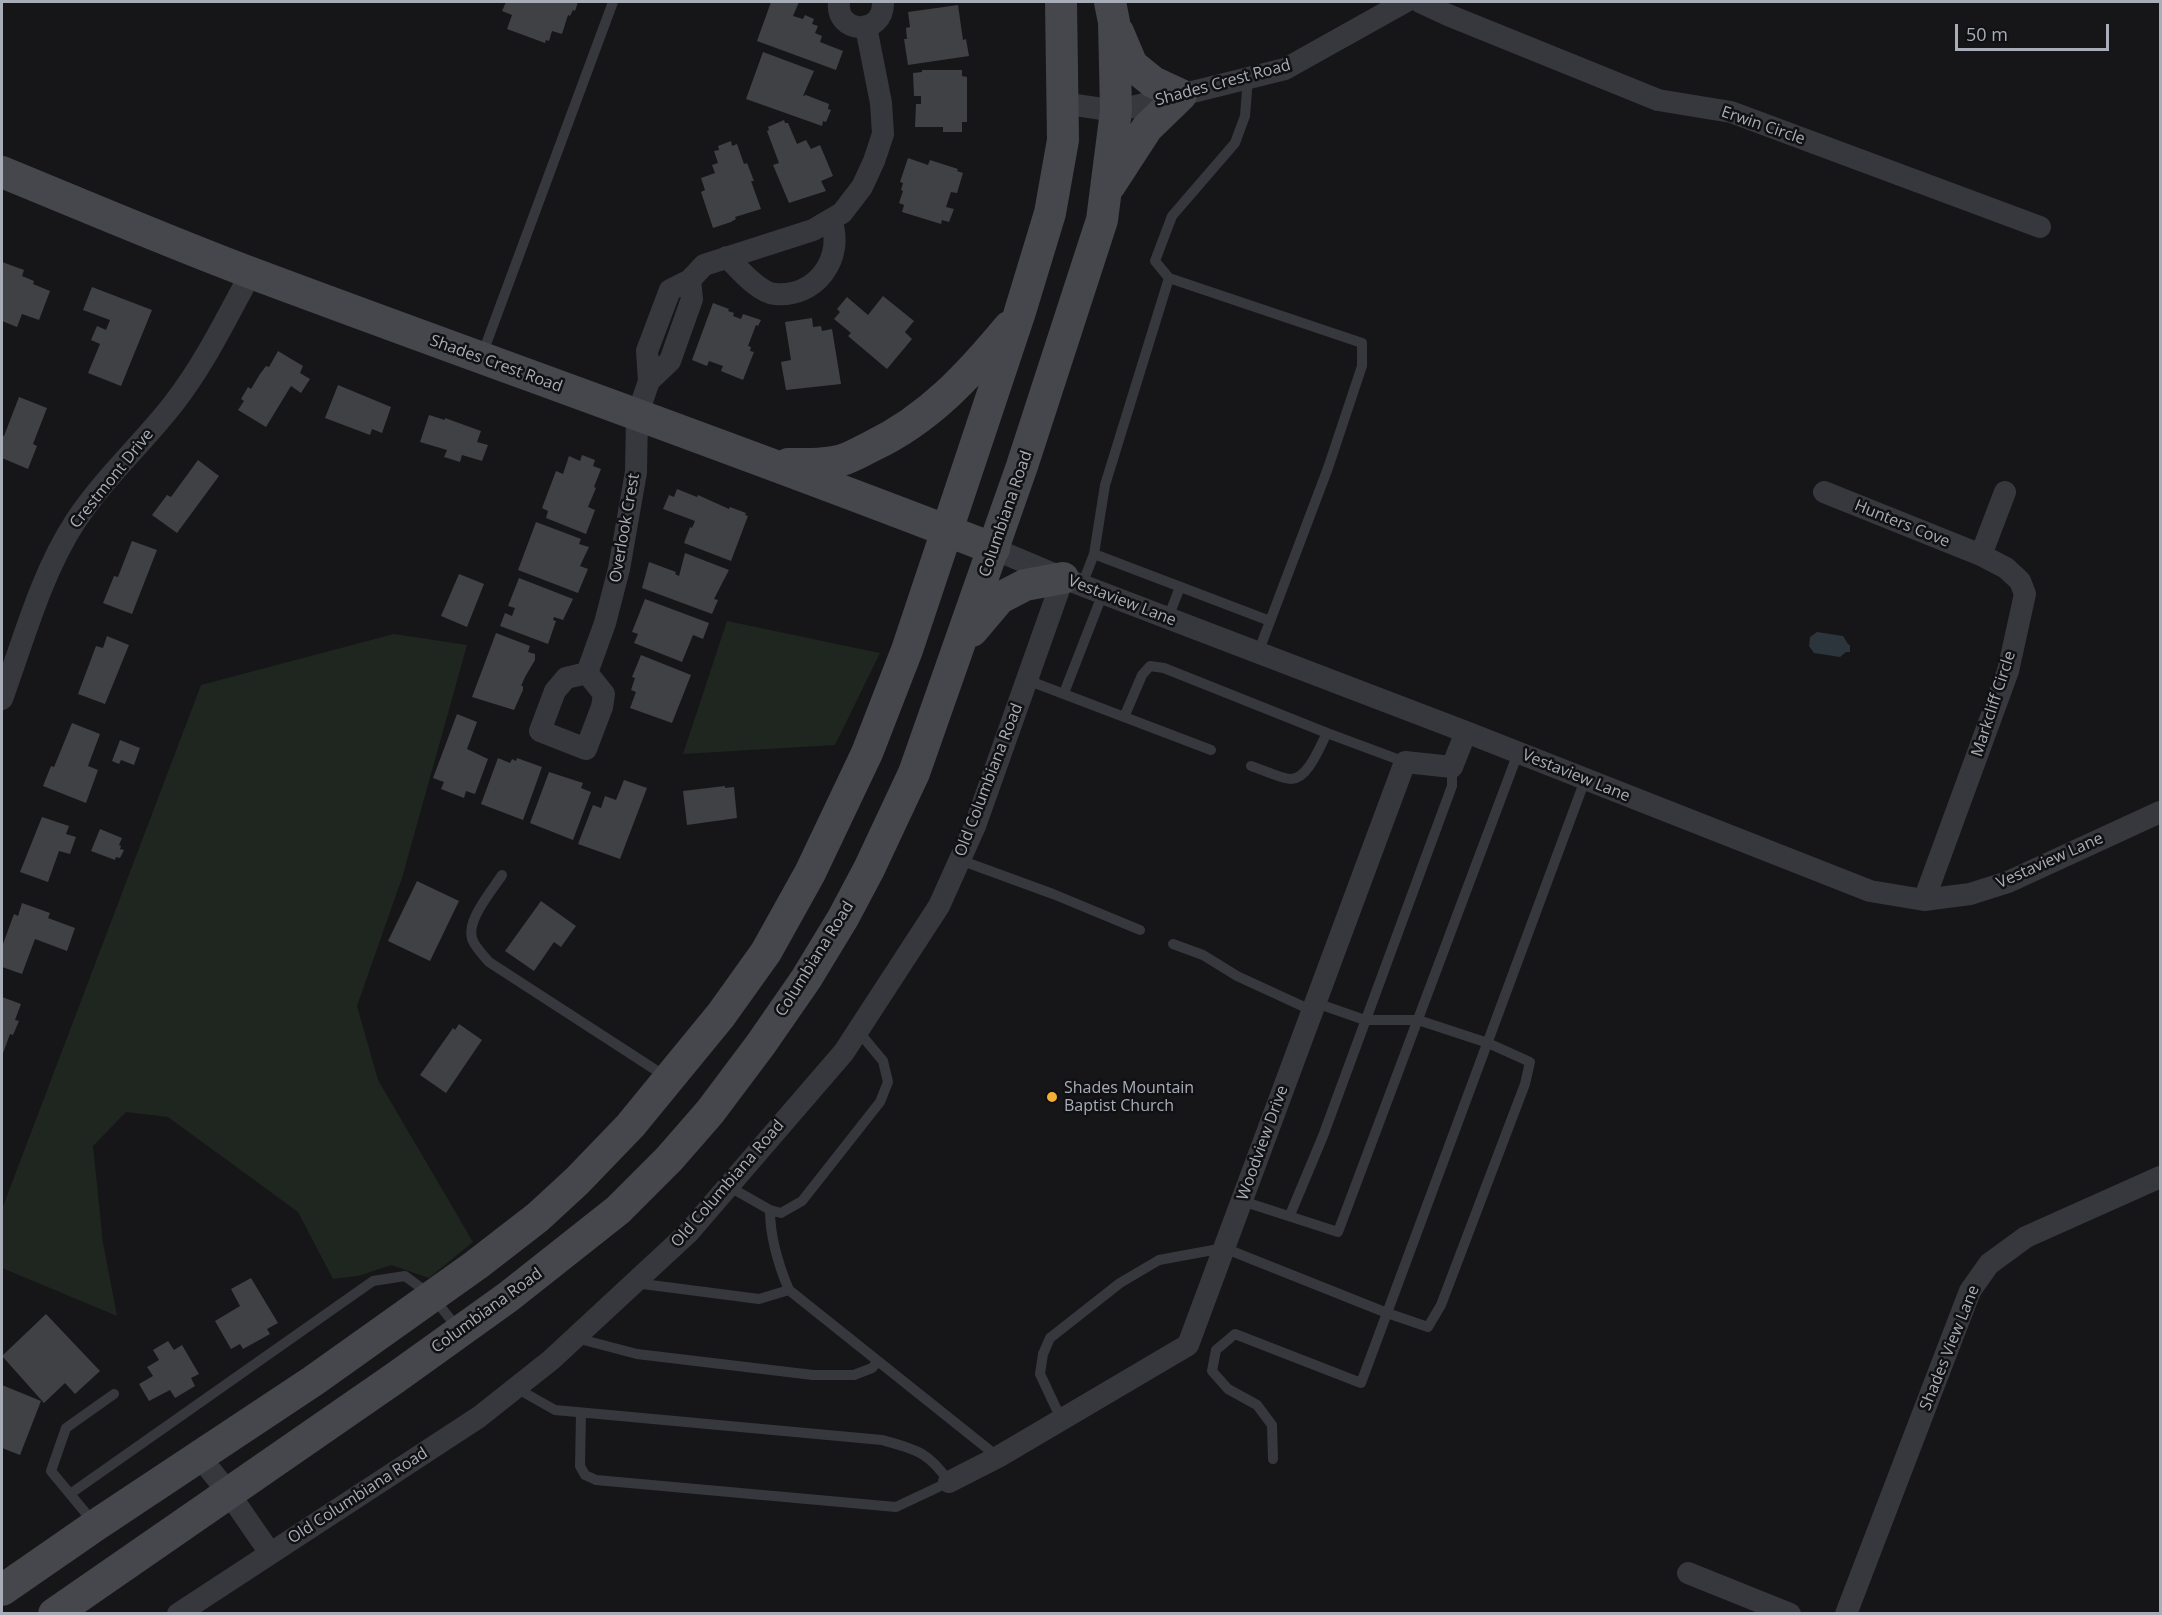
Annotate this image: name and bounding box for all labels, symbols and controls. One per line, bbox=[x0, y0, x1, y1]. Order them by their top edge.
scale bar bbox=[1958, 12, 2112, 50]
text: 50 m bbox=[1966, 22, 2008, 46]
street label: Shades Crest Road bbox=[1153, 56, 1293, 110]
street label: Erwin Circle bbox=[1719, 103, 1807, 149]
street label: Shades Crest Road bbox=[427, 331, 565, 397]
street label: Crestmont Drive bbox=[66, 425, 158, 533]
street label: Columbiana Road bbox=[975, 448, 1037, 580]
street label: Overlook Crest bbox=[606, 472, 644, 584]
street label: Hunters Cove bbox=[1852, 496, 1952, 552]
street label: Vestaview Lane bbox=[1065, 572, 1179, 630]
street label: Markcliff Circle bbox=[1968, 649, 2020, 759]
street label: Old Columbiana Road bbox=[951, 701, 1027, 859]
street label: Vestaview Lane bbox=[1519, 746, 1633, 806]
street label: Vestaview Lane bbox=[1994, 829, 2106, 893]
street label: Columbiana Road bbox=[772, 898, 858, 1020]
place label: Shades Mountain Baptist Church bbox=[1064, 1078, 1194, 1116]
street label: Woodview Drive bbox=[1233, 1083, 1293, 1203]
marker: Shades Mountain Baptist Church bbox=[1045, 1090, 1059, 1104]
street label: Old Columbiana Road bbox=[667, 1116, 789, 1252]
street label: Columbiana Road bbox=[428, 1264, 546, 1358]
street label: Shades View Lane bbox=[1916, 1283, 1984, 1413]
street label: Old Columbiana Road bbox=[285, 1444, 431, 1548]

